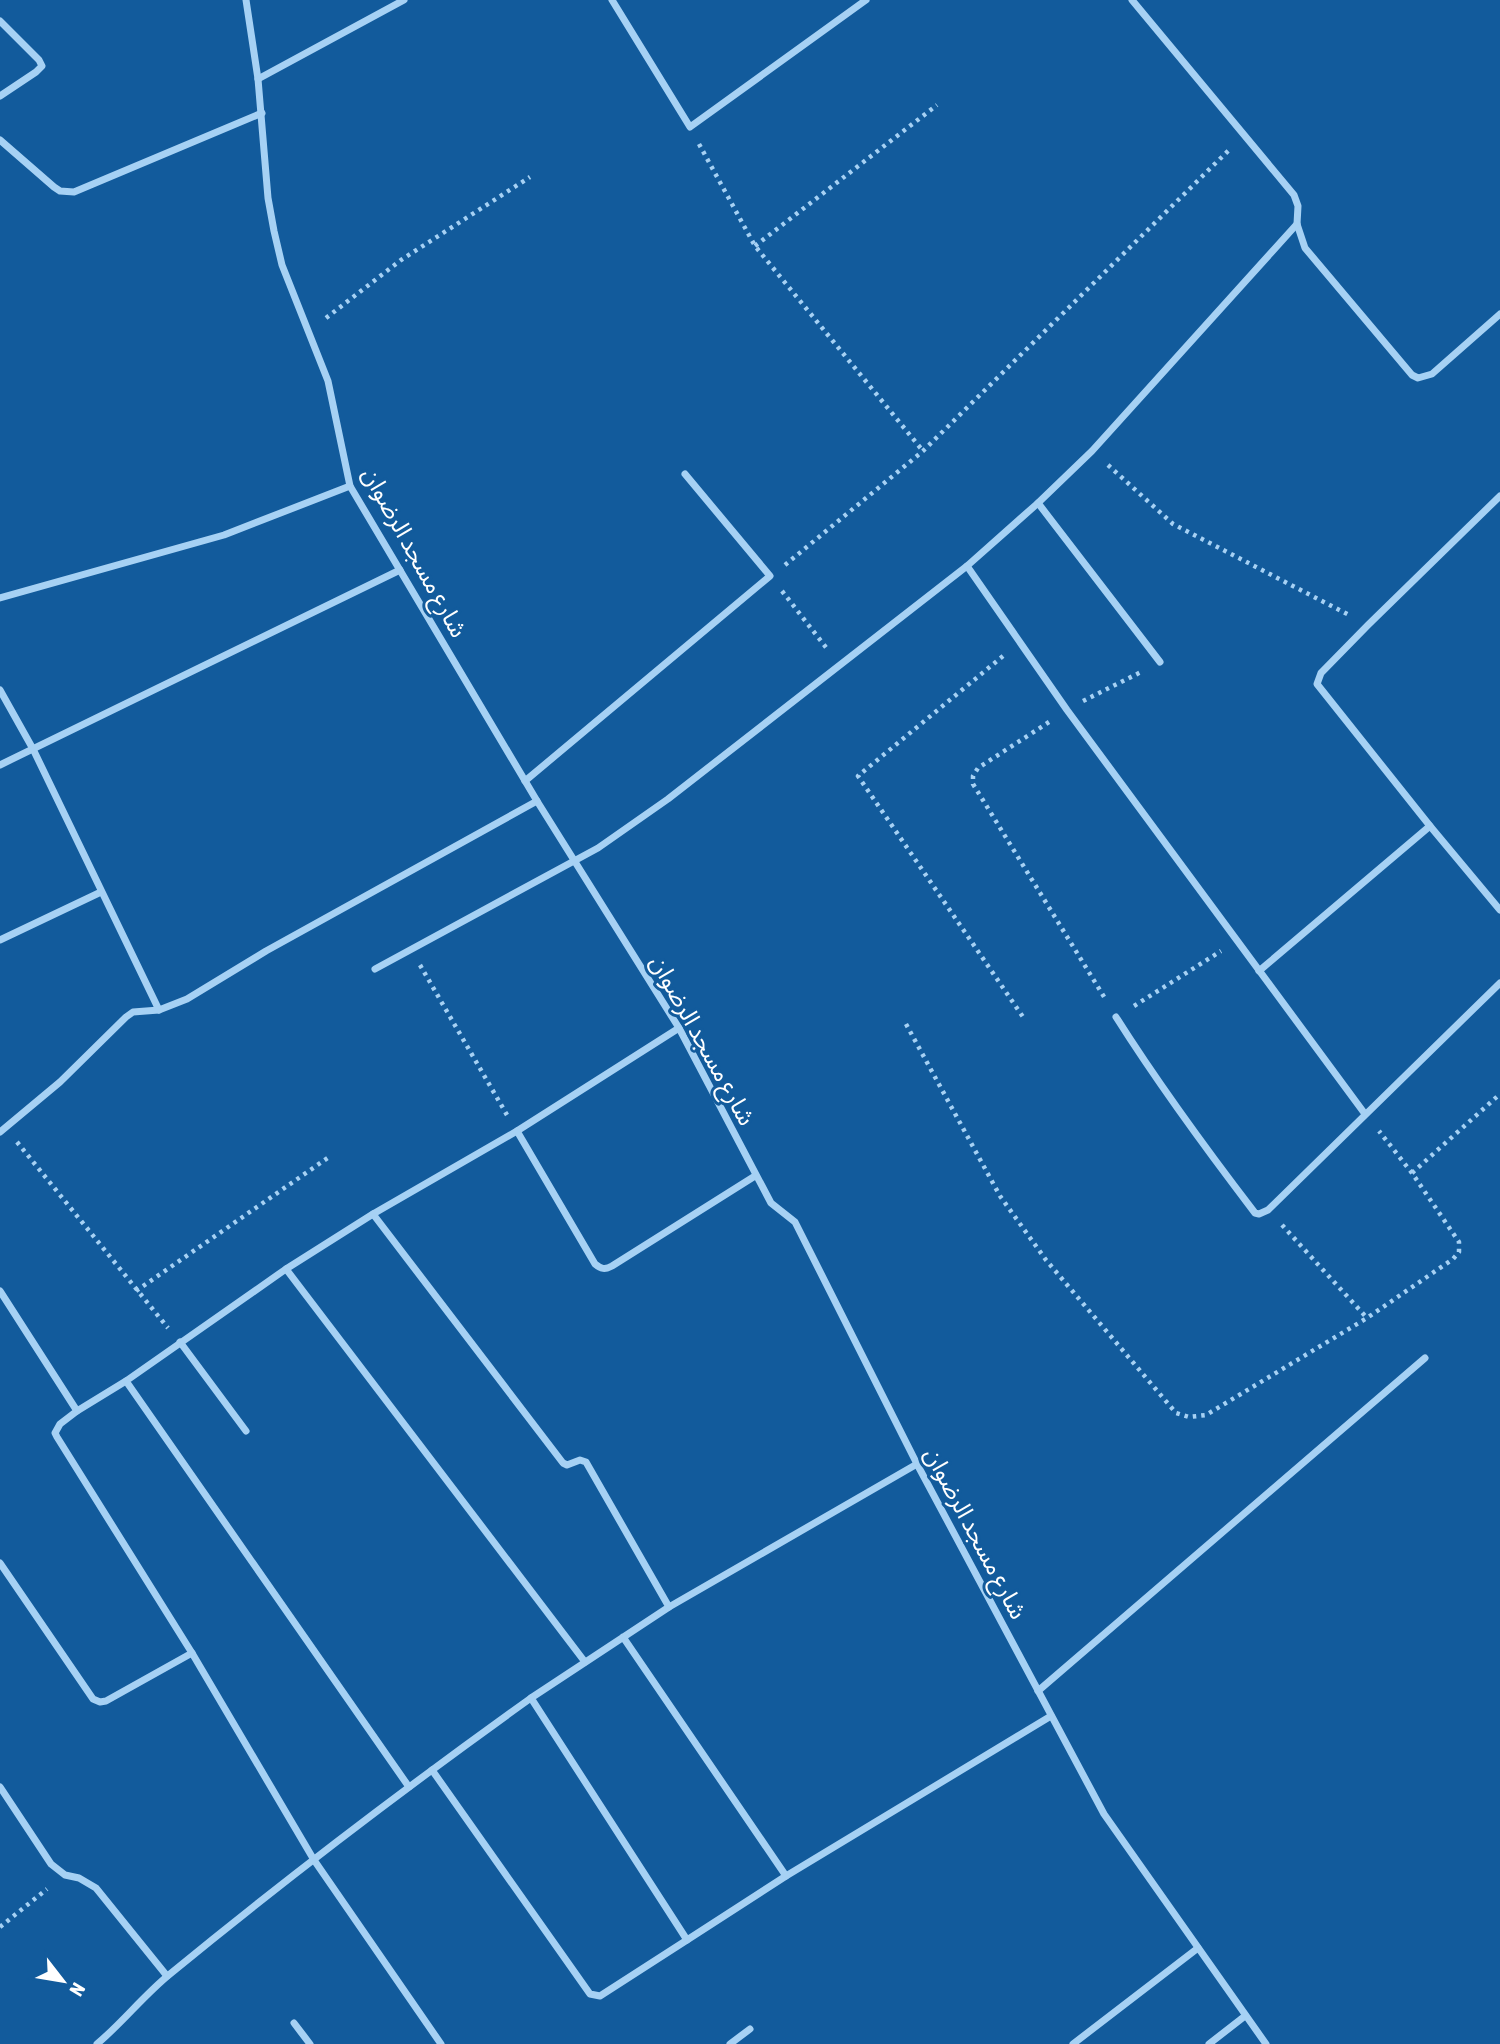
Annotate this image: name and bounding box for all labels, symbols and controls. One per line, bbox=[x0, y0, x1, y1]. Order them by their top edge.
street label: شارع مسجد الرضوان bbox=[354, 462, 473, 644]
street label: شارع مسجد الرضوان bbox=[642, 950, 761, 1132]
street label: شارع مسجد الرضوان bbox=[916, 1443, 1033, 1625]
north arrow bbox=[28, 1946, 98, 2016]
text: N bbox=[65, 1979, 90, 2000]

